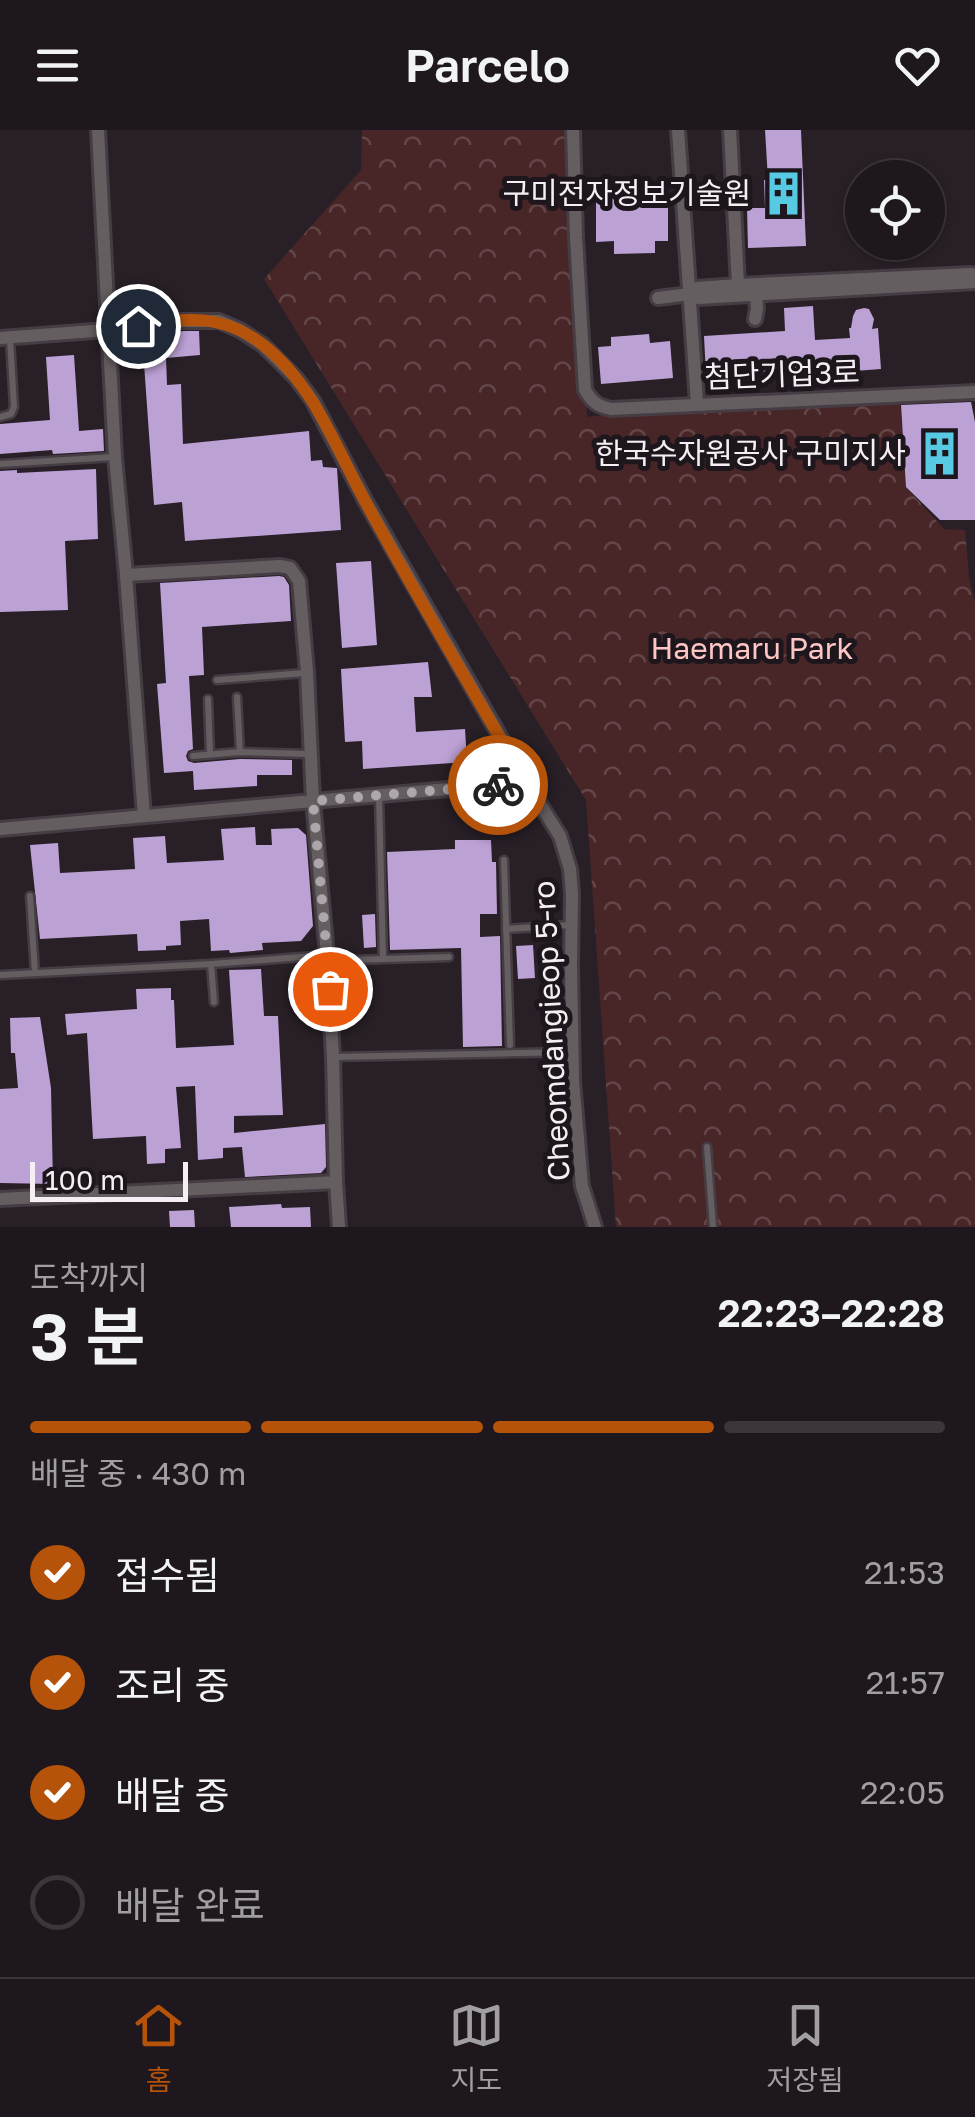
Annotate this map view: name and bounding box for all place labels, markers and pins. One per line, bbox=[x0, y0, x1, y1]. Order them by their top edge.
building icon: 구미전자정보기술원 bbox=[760, 170, 808, 218]
place label: 구미전자정보기술원 bbox=[503, 175, 751, 211]
pin bbox=[96, 284, 181, 369]
building icon: 한국수자원공사 구미지사 bbox=[915, 430, 963, 478]
place label: 한국수자원공사 구미지사 bbox=[595, 435, 906, 471]
pin bbox=[288, 947, 373, 1032]

